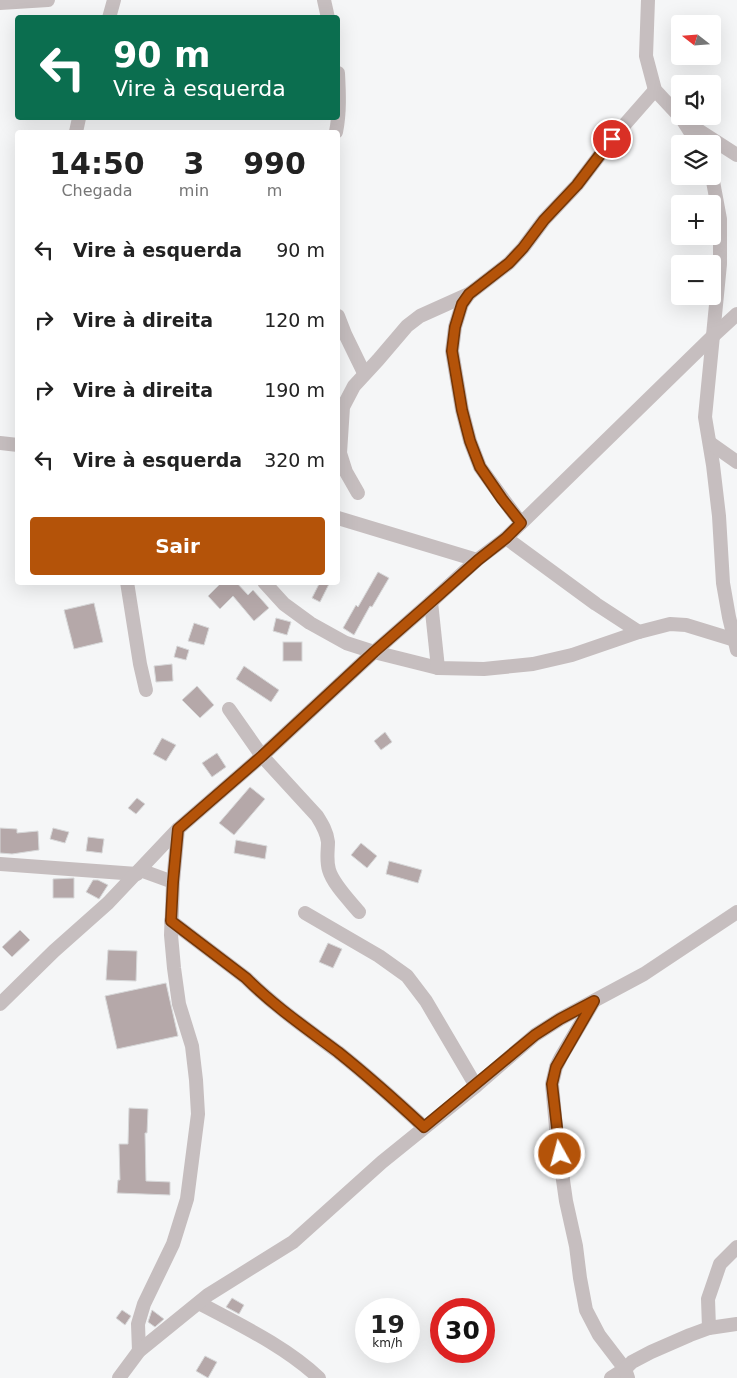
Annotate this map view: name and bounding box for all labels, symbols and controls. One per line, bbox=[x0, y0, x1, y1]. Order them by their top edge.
north arrow bbox=[671, 15, 721, 65]
map controls bbox=[671, 15, 721, 305]
icon: left bbox=[30, 35, 95, 100]
text: 90 m bbox=[113, 35, 210, 75]
button: sound bbox=[671, 75, 721, 125]
text: Vire à esquerda bbox=[113, 76, 286, 101]
pin bbox=[591, 118, 633, 160]
icon: arrive bbox=[598, 125, 626, 153]
button: layers bbox=[671, 135, 721, 185]
text: 14:50 bbox=[49, 146, 145, 181]
text: 3 bbox=[183, 146, 204, 181]
text: 990 bbox=[243, 146, 306, 181]
text: Chegada bbox=[61, 181, 132, 200]
text: min bbox=[179, 181, 209, 200]
text: m bbox=[267, 181, 282, 200]
button: + bbox=[671, 195, 721, 245]
icon: left bbox=[30, 236, 58, 264]
text: Vire à esquerda bbox=[73, 239, 242, 261]
text: 90 m bbox=[276, 239, 325, 261]
button: − bbox=[671, 255, 721, 305]
icon: right bbox=[30, 306, 58, 334]
text: Vire à direita bbox=[73, 309, 213, 331]
text: 120 m bbox=[264, 309, 325, 331]
icon: right bbox=[30, 376, 58, 404]
text: Vire à direita bbox=[73, 379, 213, 401]
text: 190 m bbox=[264, 379, 325, 401]
icon: left bbox=[30, 446, 58, 474]
text: Vire à esquerda bbox=[73, 449, 242, 471]
text: 320 m bbox=[264, 449, 325, 471]
button: Sair bbox=[30, 517, 325, 575]
position arrow bbox=[533, 1127, 585, 1179]
speed limit sign: 30 bbox=[430, 1298, 495, 1363]
text: 19 bbox=[370, 1310, 405, 1339]
text: km/h bbox=[372, 1336, 403, 1350]

